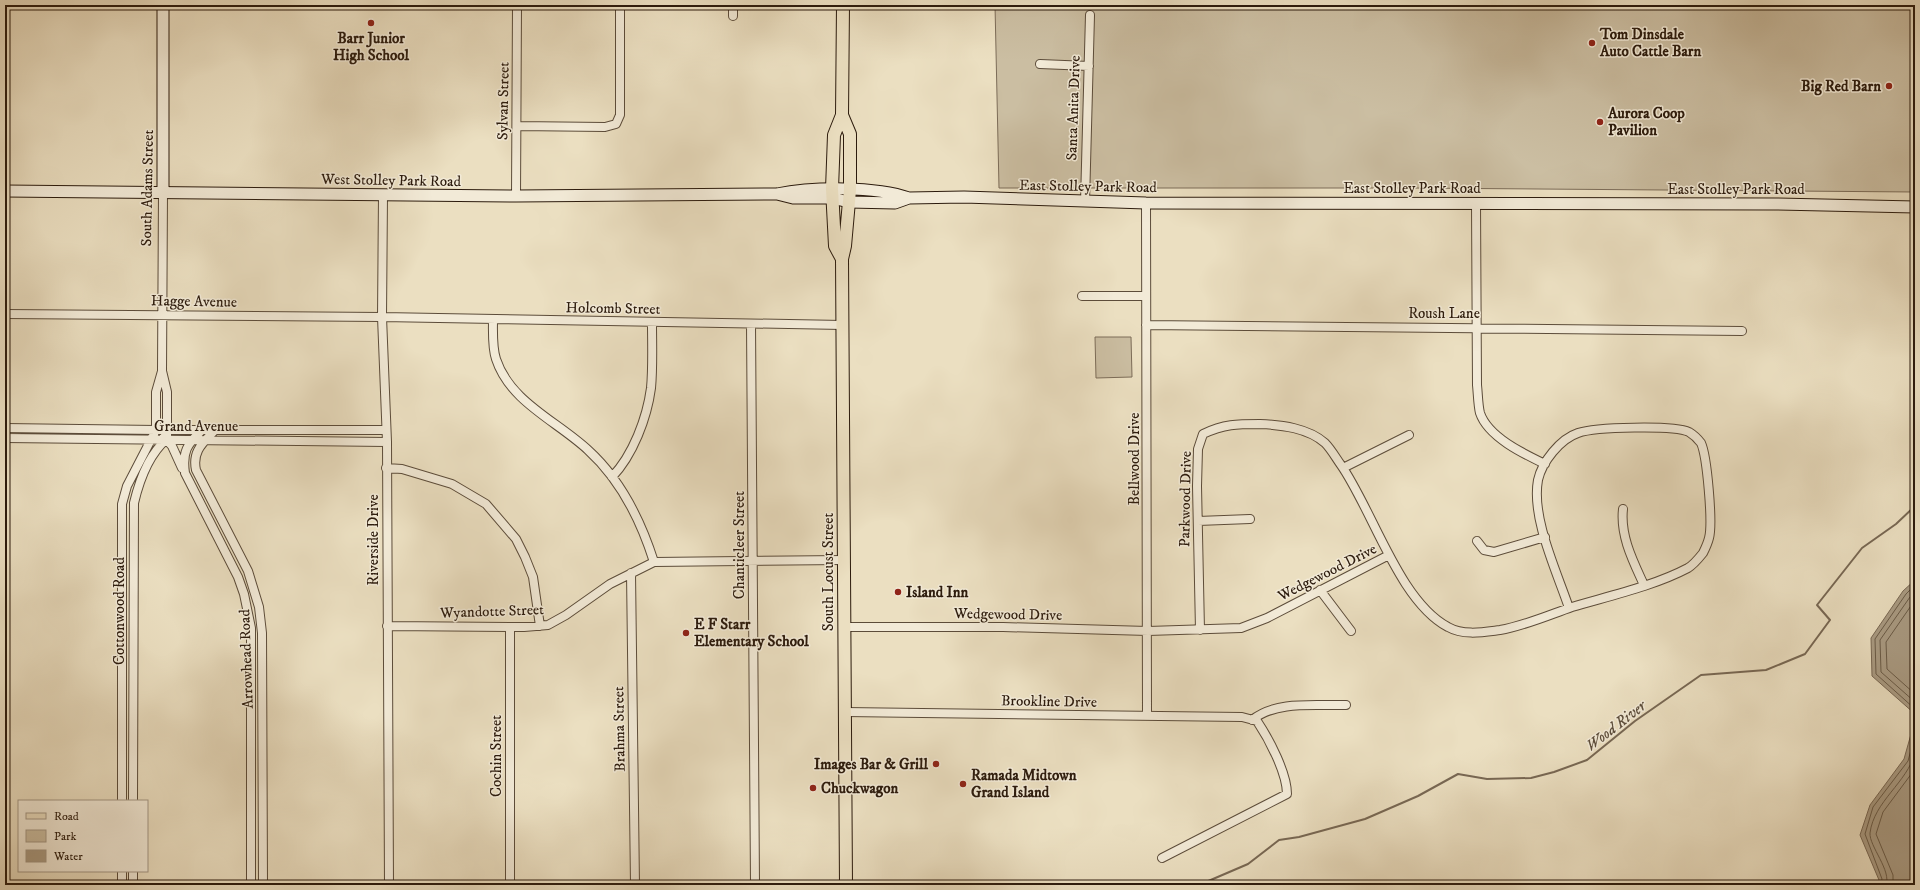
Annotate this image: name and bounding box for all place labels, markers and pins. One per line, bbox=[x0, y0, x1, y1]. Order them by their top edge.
marker: Barr Junior High School bbox=[366, 18, 376, 28]
place label: Tom Dinsdale Auto Cattle Barn bbox=[1599, 25, 1701, 61]
place label: Barr Junior High School bbox=[333, 29, 410, 65]
marker: Tom Dinsdale Auto Cattle Barn bbox=[1587, 38, 1597, 48]
place label: Big Red Barn bbox=[1801, 77, 1881, 96]
marker: Big Red Barn bbox=[1884, 81, 1894, 91]
place label: Aurora Coop Pavilion bbox=[1607, 104, 1685, 140]
marker: Aurora Coop Pavilion bbox=[1595, 117, 1605, 127]
place label: Island Inn bbox=[906, 583, 969, 602]
marker: Island Inn bbox=[893, 587, 903, 597]
place label: E F Starr Elementary School bbox=[694, 615, 809, 651]
marker: E F Starr Elementary School bbox=[681, 628, 691, 638]
place label: Images Bar & Grill bbox=[814, 755, 928, 774]
marker: Images Bar & Grill bbox=[931, 759, 941, 769]
place label: Ramada Midtown Grand Island bbox=[971, 766, 1077, 802]
place label: Chuckwagon bbox=[821, 779, 898, 798]
marker: Ramada Midtown Grand Island bbox=[958, 779, 968, 789]
marker: Chuckwagon bbox=[808, 783, 818, 793]

